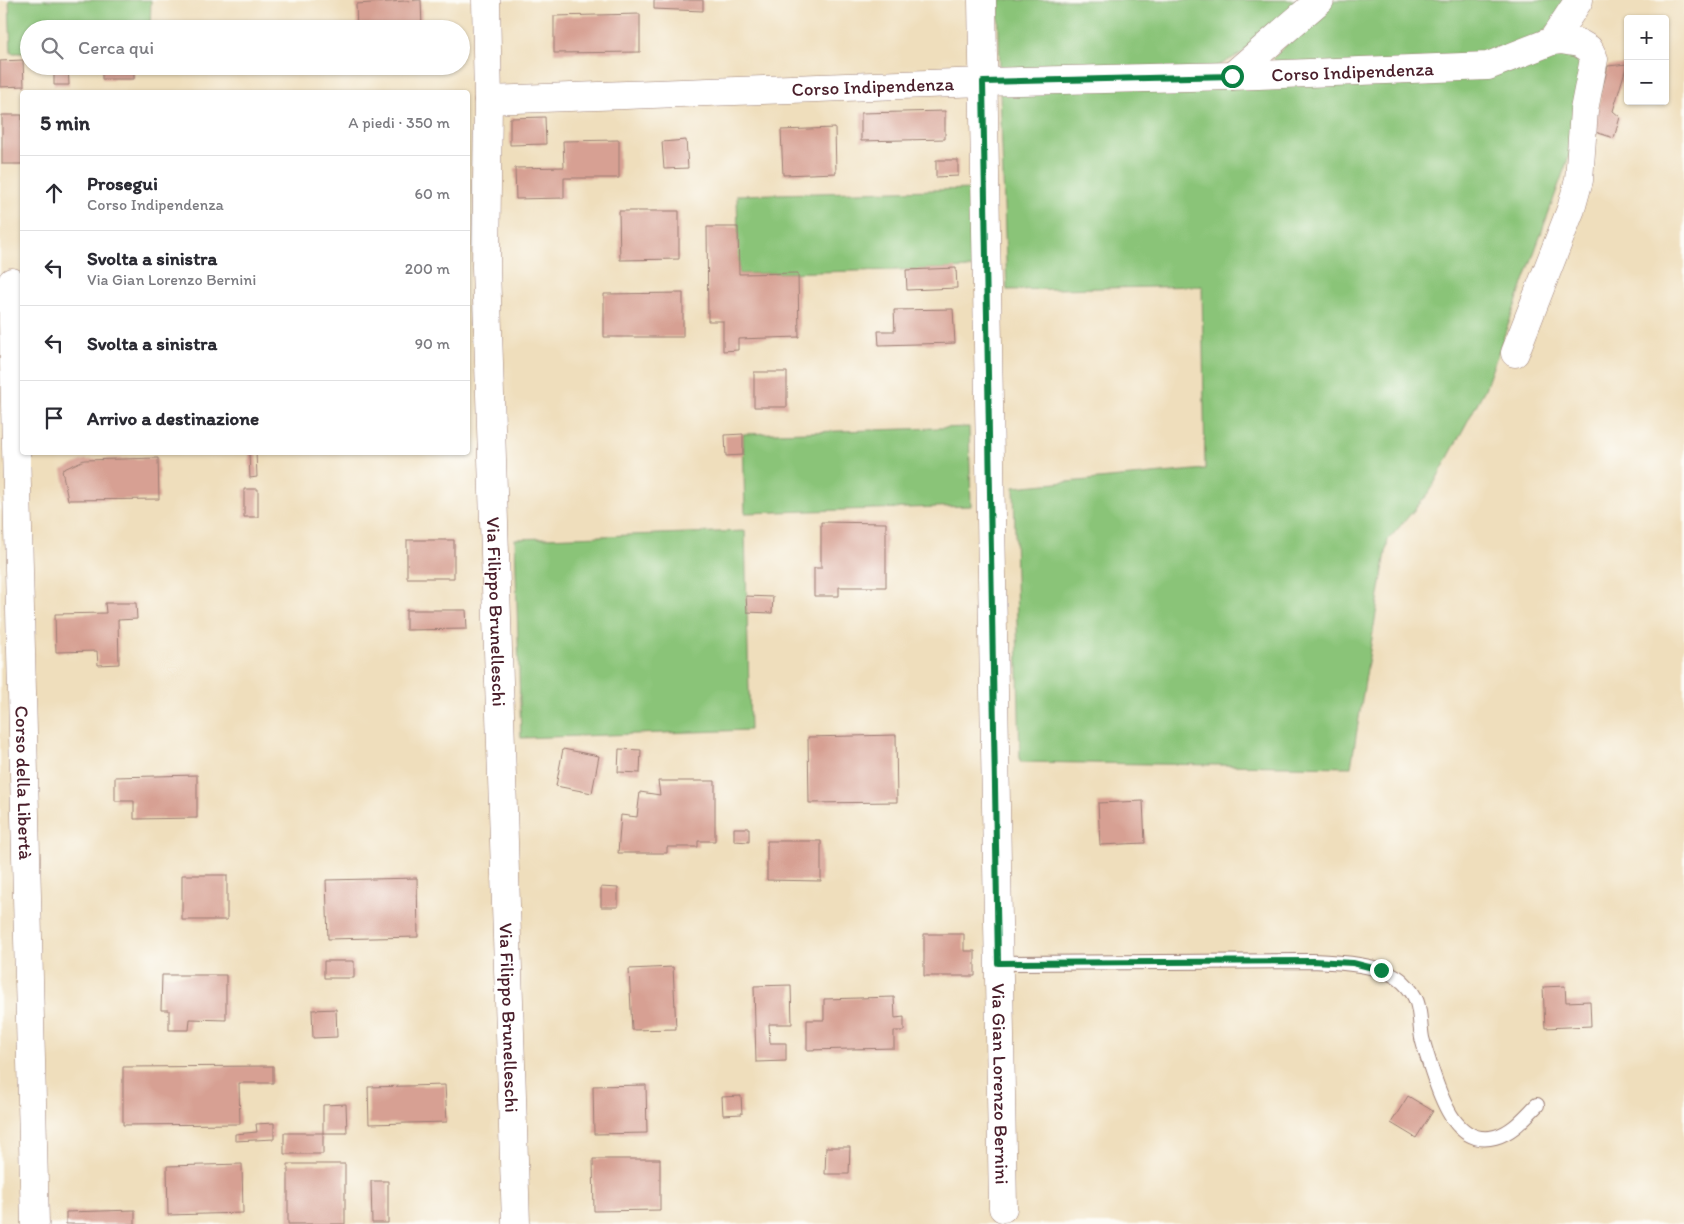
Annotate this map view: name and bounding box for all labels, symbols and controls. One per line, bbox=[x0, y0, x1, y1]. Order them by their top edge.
map controls bbox=[1624, 15, 1669, 105]
button: + bbox=[1624, 15, 1669, 60]
search box bbox=[20, 20, 470, 75]
icon: search bbox=[38, 34, 66, 62]
text: Cerca qui bbox=[78, 36, 154, 59]
street label: Corso Indipendenza bbox=[1271, 57, 1434, 86]
button: − bbox=[1624, 60, 1669, 105]
route start bbox=[1221, 65, 1244, 88]
street label: Corso Indipendenza bbox=[791, 72, 955, 101]
text: 5 min bbox=[40, 110, 90, 135]
text: A piedi · 350 m bbox=[348, 113, 450, 132]
text: Prosegui bbox=[87, 172, 158, 195]
icon: ahead bbox=[40, 179, 68, 207]
text: 60 m bbox=[415, 184, 450, 203]
text: Corso Indipendenza bbox=[87, 195, 224, 214]
text: Svolta a sinistra bbox=[87, 247, 217, 270]
icon: left bbox=[40, 254, 68, 282]
text: 200 m bbox=[405, 259, 450, 278]
text: Via Gian Lorenzo Bernini bbox=[87, 270, 256, 289]
icon: left bbox=[40, 329, 68, 357]
text: Svolta a sinistra bbox=[87, 332, 217, 355]
text: 90 m bbox=[415, 334, 450, 353]
icon: arrive bbox=[40, 404, 68, 432]
text: Arrivo a destinazione bbox=[87, 407, 259, 430]
street label: Via Filippo Brunelleschi bbox=[482, 517, 511, 707]
street label: Corso della Libertà bbox=[10, 705, 37, 860]
street label: Via Filippo Brunelleschi bbox=[495, 922, 523, 1113]
route end bbox=[1370, 959, 1393, 982]
street label: Via Gian Lorenzo Bernini bbox=[987, 983, 1014, 1185]

